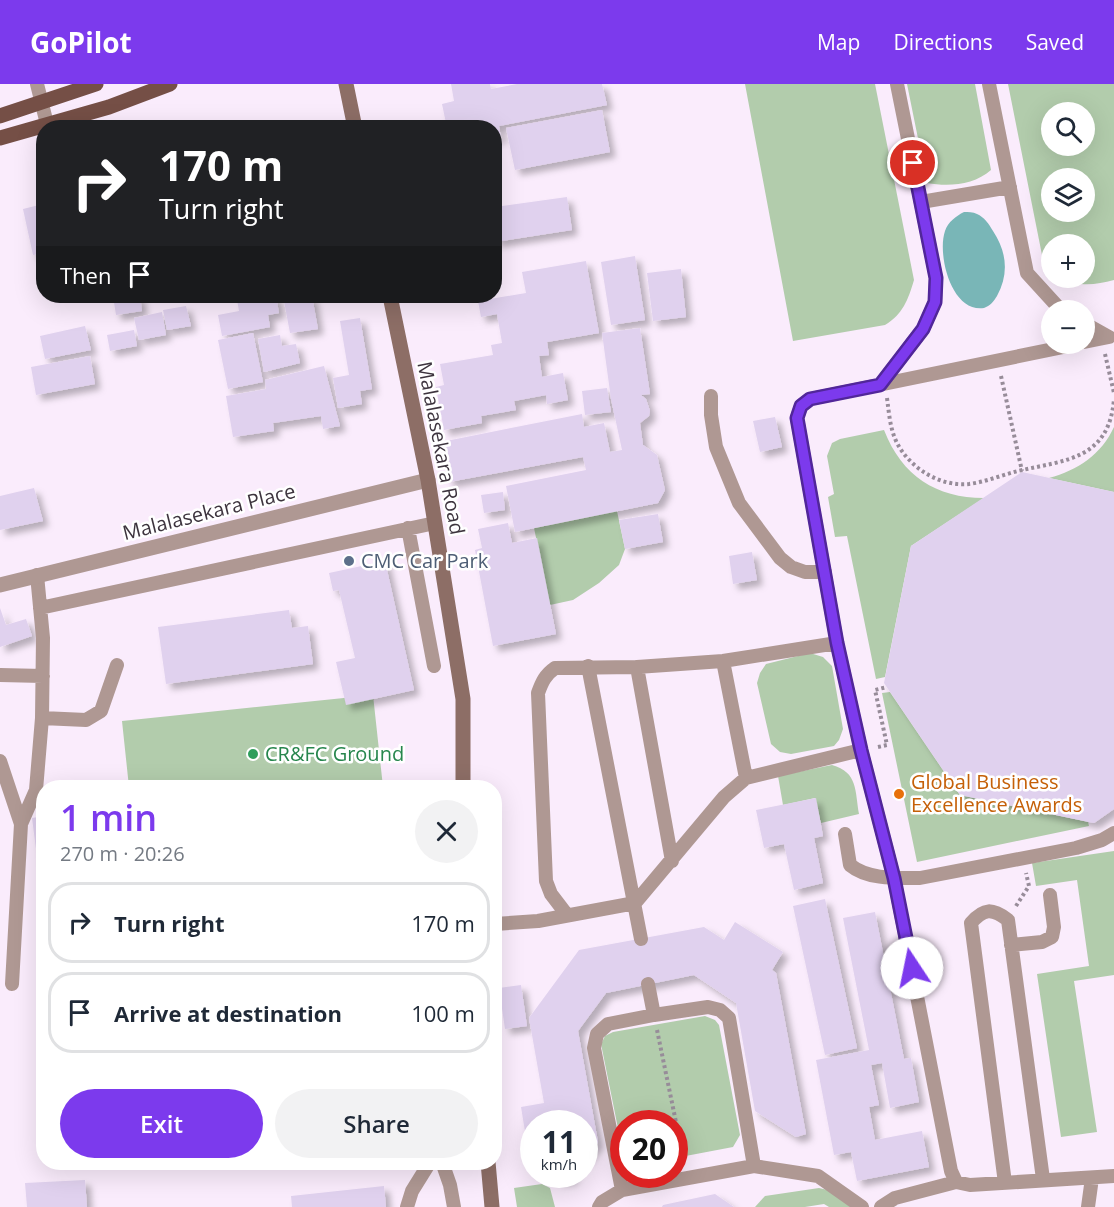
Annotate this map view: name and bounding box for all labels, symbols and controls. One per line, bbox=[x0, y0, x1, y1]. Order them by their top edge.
text: GoPilot bbox=[30, 23, 132, 61]
text: Map bbox=[817, 28, 860, 56]
text: Directions bbox=[893, 28, 993, 56]
text: Saved bbox=[1026, 28, 1084, 56]
map controls bbox=[1041, 102, 1095, 354]
button: search bbox=[1041, 102, 1095, 156]
text: 170 m bbox=[159, 136, 283, 193]
pin bbox=[887, 137, 938, 188]
icon: right bbox=[60, 144, 138, 222]
icon: arrive bbox=[896, 146, 929, 179]
button: layers bbox=[1041, 168, 1095, 222]
text: Turn right bbox=[159, 190, 284, 227]
button: + bbox=[1041, 234, 1095, 288]
icon: arrive bbox=[123, 258, 156, 291]
text: Then bbox=[60, 260, 111, 290]
button: − bbox=[1041, 300, 1095, 354]
street label: Malalasekara Road bbox=[411, 359, 472, 537]
street label: Malalasekara Place bbox=[120, 477, 298, 546]
place label: CMC Car Park bbox=[361, 547, 489, 574]
marker: CMC Car Park bbox=[342, 554, 356, 568]
place label: CR&FC Ground bbox=[265, 740, 404, 767]
marker: CR&FC Ground bbox=[246, 747, 260, 761]
place label: Global Business Excellence Awards bbox=[911, 768, 1082, 818]
marker: Global Business Excellence Awards bbox=[892, 787, 906, 801]
text: 1 min bbox=[60, 793, 157, 842]
button: close bbox=[415, 800, 478, 863]
text: 270 m · 20:26 bbox=[60, 840, 185, 867]
icon: right bbox=[63, 906, 96, 939]
text: Turn right bbox=[114, 908, 225, 938]
text: 170 m bbox=[411, 908, 475, 938]
position arrow bbox=[880, 936, 944, 1000]
icon: arrive bbox=[63, 996, 96, 1029]
text: Arrive at destination bbox=[114, 998, 342, 1028]
text: 100 m bbox=[411, 998, 475, 1028]
button: Exit bbox=[60, 1089, 263, 1158]
button: Share bbox=[275, 1089, 478, 1158]
speed limit sign: 20 bbox=[610, 1110, 688, 1188]
text: 11 bbox=[542, 1121, 576, 1162]
text: km/h bbox=[541, 1154, 577, 1174]

